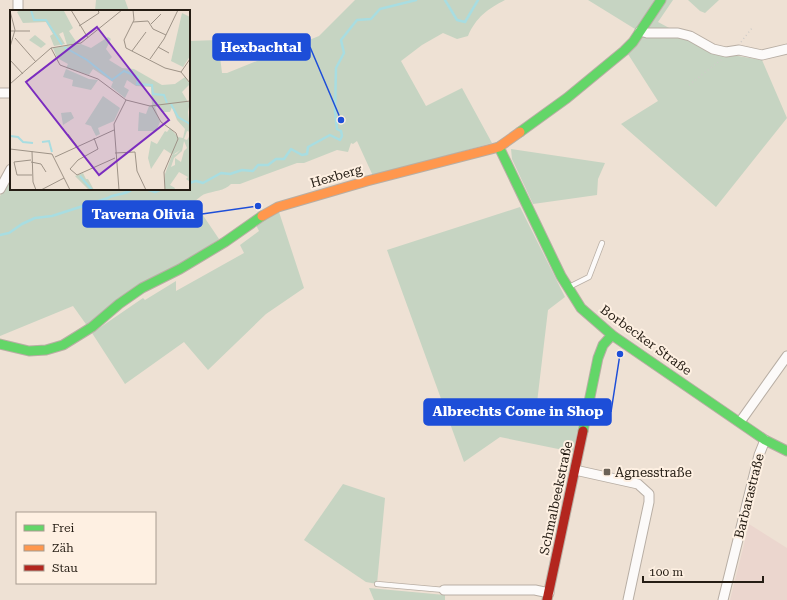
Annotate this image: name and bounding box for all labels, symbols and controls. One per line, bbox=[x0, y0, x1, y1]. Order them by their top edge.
inset map bbox=[10, 10, 190, 190]
callout: Hexbachtal bbox=[213, 34, 310, 60]
text: Hexbachtal bbox=[220, 39, 302, 55]
street label: Hexberg bbox=[308, 161, 364, 191]
callout: Taverna Olivia bbox=[83, 201, 202, 227]
text: Taverna Olivia bbox=[92, 206, 195, 222]
street label: Borbecker Straße bbox=[598, 302, 694, 378]
callout: Albrechts Come in Shop bbox=[424, 399, 611, 425]
text: Albrechts Come in Shop bbox=[432, 403, 604, 419]
street label: Schmalbeekstraße bbox=[537, 440, 575, 556]
street label: Barbarastraße bbox=[731, 452, 767, 540]
place label: Agnesstraße bbox=[615, 465, 692, 480]
marker: Agnesstraße bbox=[602, 467, 612, 477]
legend bbox=[16, 512, 156, 584]
text: Frei bbox=[52, 521, 74, 535]
text: Zäh bbox=[52, 541, 74, 555]
scale bar bbox=[643, 558, 763, 584]
text: Stau bbox=[52, 561, 78, 575]
text: 100 m bbox=[649, 565, 683, 579]

